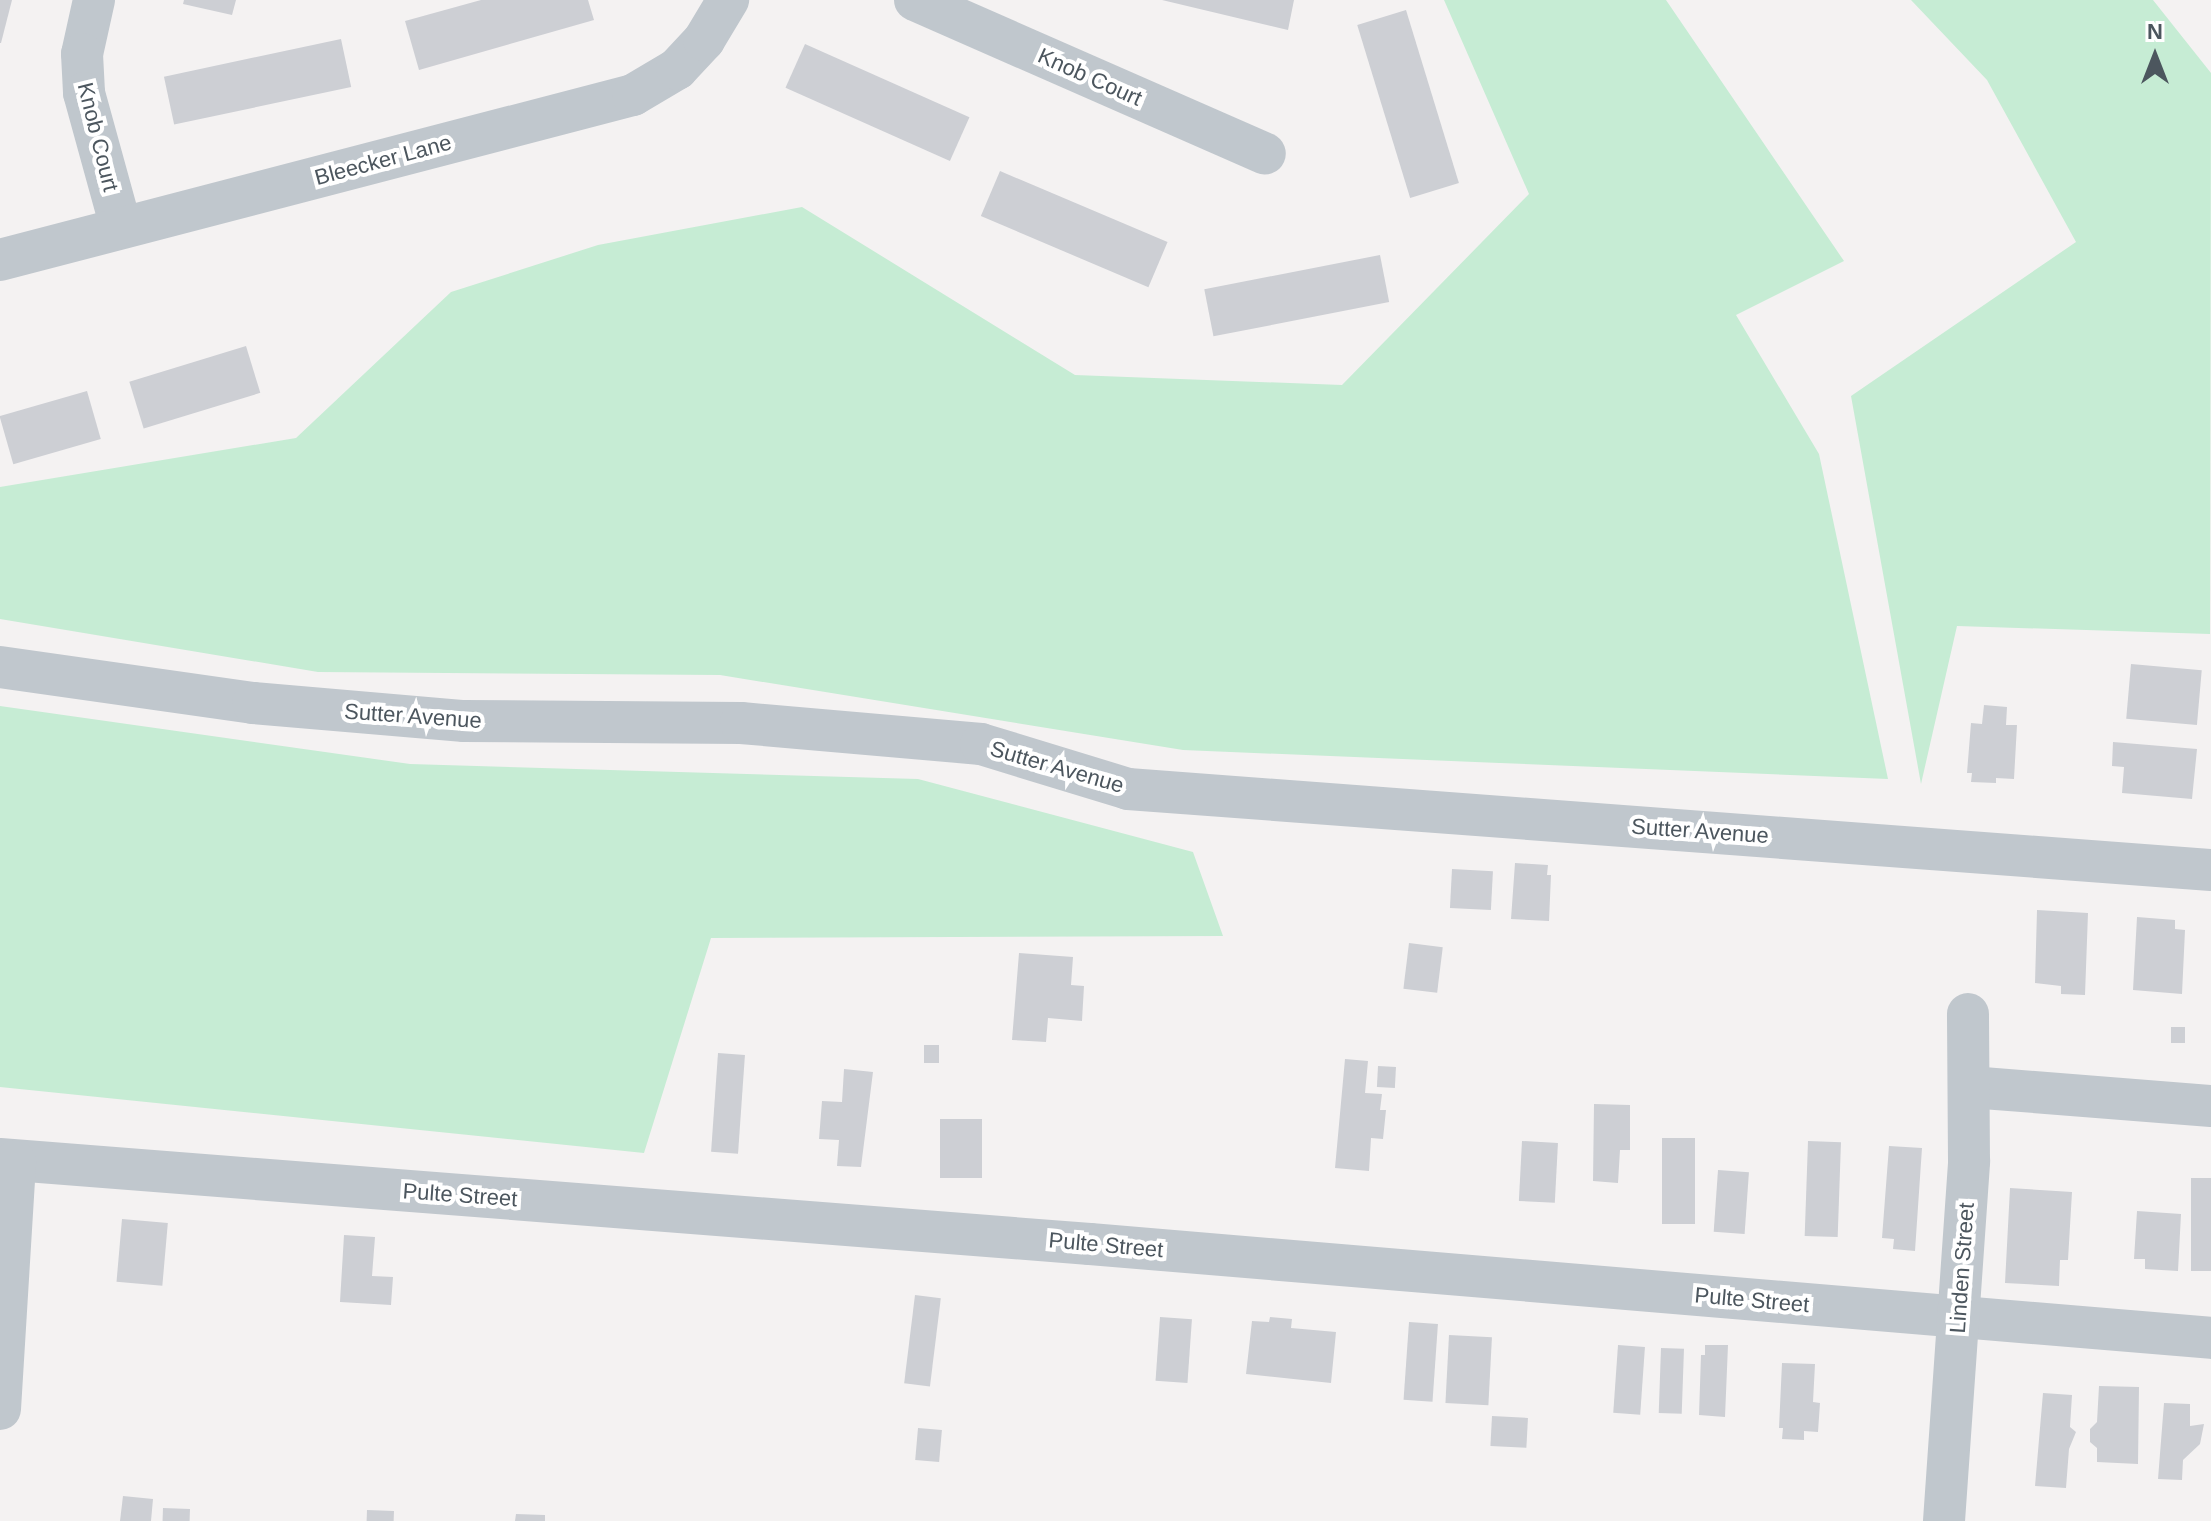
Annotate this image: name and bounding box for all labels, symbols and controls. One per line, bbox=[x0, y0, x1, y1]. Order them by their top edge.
north arrow bbox=[2115, 16, 2195, 96]
text: N bbox=[2147, 19, 2163, 44]
street label: Knob Court bbox=[1034, 42, 1146, 112]
street label: Knob Court bbox=[72, 80, 124, 194]
street label: Bleecker Lane bbox=[312, 129, 454, 191]
street label: Sutter Avenue bbox=[343, 698, 483, 734]
street label: Sutter Avenue bbox=[987, 735, 1127, 799]
street label: Sutter Avenue bbox=[1630, 813, 1770, 849]
street label: Pulte Street bbox=[402, 1178, 518, 1212]
street label: Linden Street bbox=[1944, 1202, 1980, 1334]
street label: Pulte Street bbox=[1048, 1227, 1164, 1263]
street label: Pulte Street bbox=[1694, 1282, 1810, 1318]

